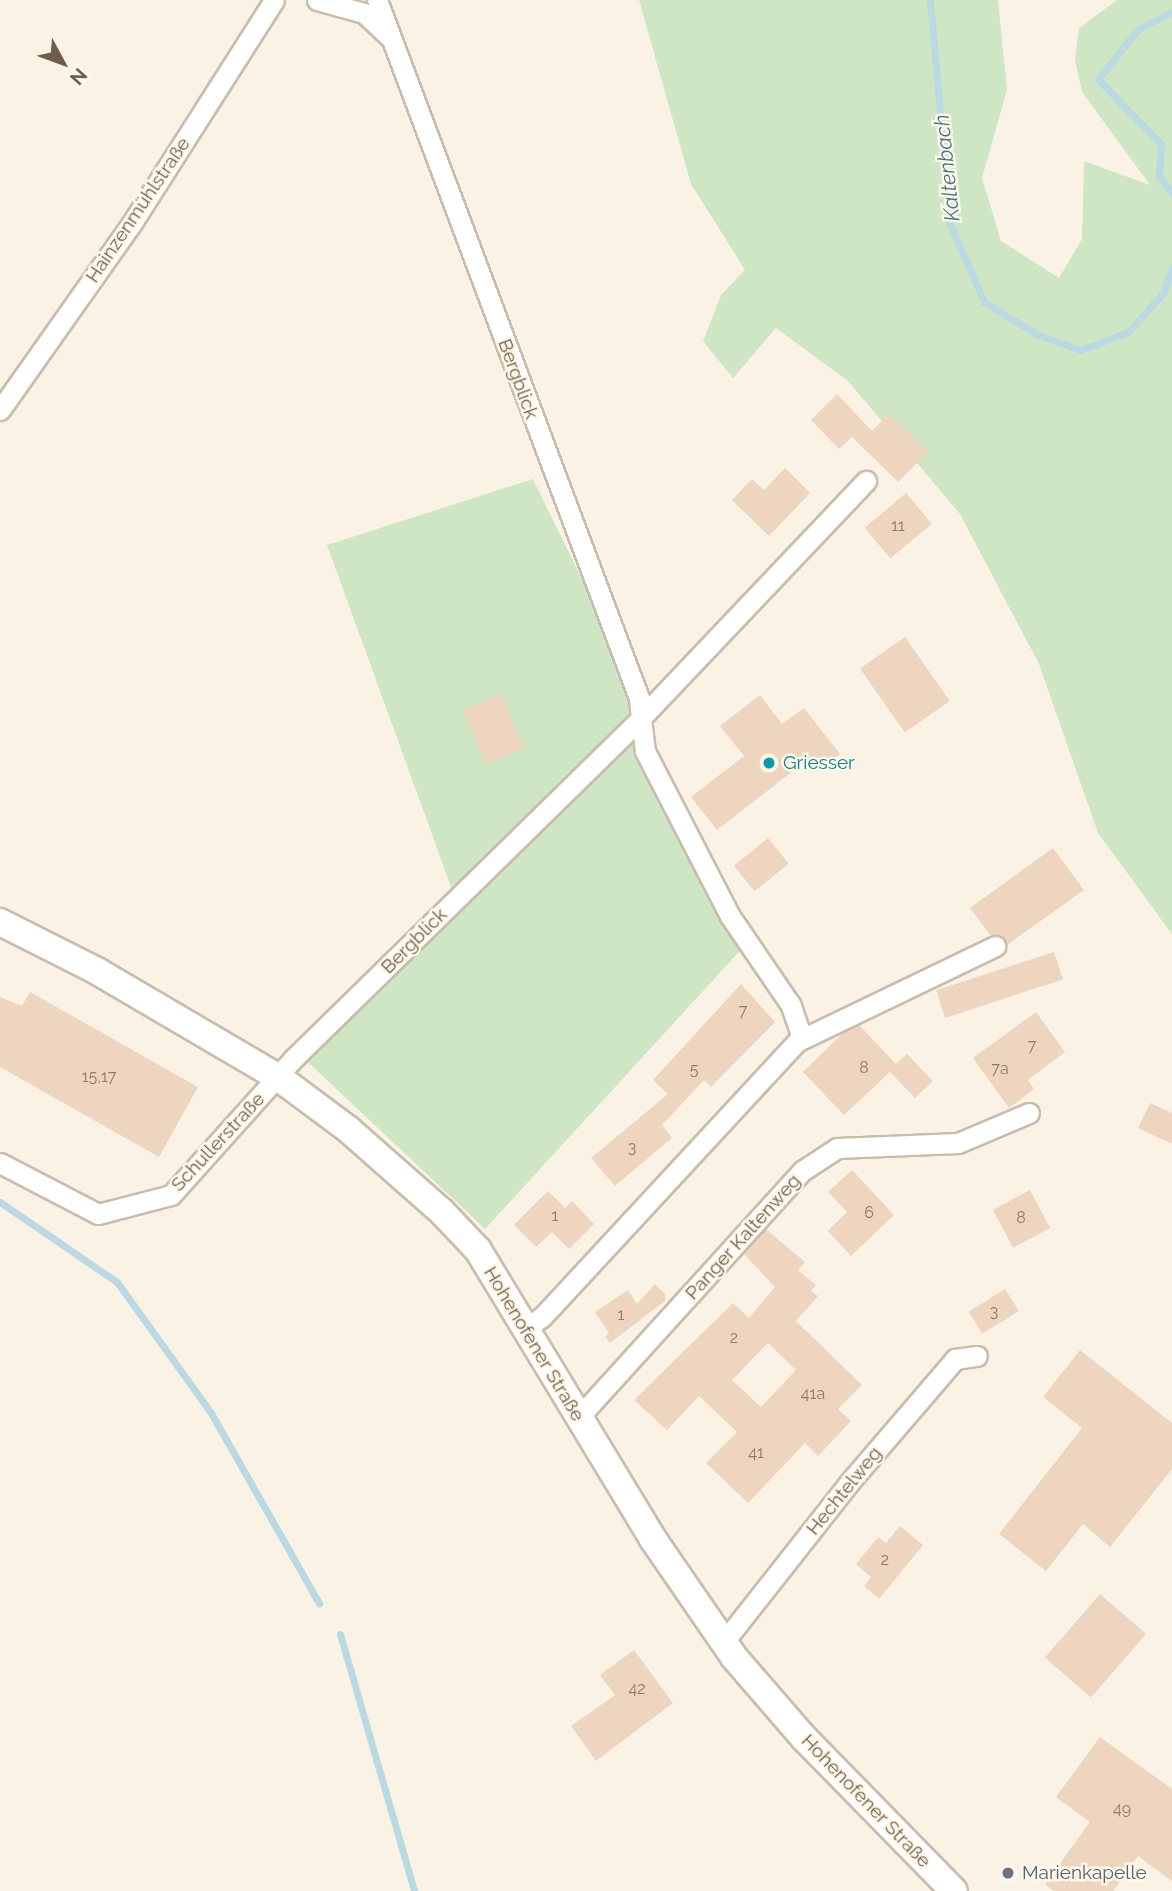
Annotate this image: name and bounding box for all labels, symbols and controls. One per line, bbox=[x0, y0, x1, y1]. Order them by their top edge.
north arrow bbox=[28, 28, 98, 98]
text: N bbox=[66, 64, 92, 89]
water label: Kaltenbach bbox=[929, 113, 965, 223]
street label: Hainzenmühlstraße bbox=[81, 133, 195, 287]
street label: Bergblick bbox=[493, 336, 543, 422]
house number: 11 bbox=[891, 516, 905, 536]
place label: Griesser bbox=[783, 752, 855, 774]
marker: Griesser bbox=[761, 755, 777, 771]
street label: Bergblick bbox=[376, 903, 452, 979]
house number: 7 bbox=[739, 1001, 747, 1021]
house number: 7 bbox=[1028, 1036, 1036, 1056]
house number: 8 bbox=[859, 1058, 869, 1078]
house number: 7a bbox=[991, 1059, 1009, 1079]
house number: 5 bbox=[690, 1060, 698, 1080]
house number: 15,17 bbox=[82, 1067, 116, 1087]
street label: Schullerstraße bbox=[166, 1088, 270, 1196]
house number: 3 bbox=[628, 1138, 636, 1158]
street label: Panger Kaltenweg bbox=[680, 1169, 806, 1305]
house number: 6 bbox=[864, 1203, 874, 1223]
house number: 1 bbox=[552, 1206, 558, 1226]
house number: 8 bbox=[1016, 1208, 1026, 1228]
street label: Hohenofener Straße bbox=[479, 1262, 589, 1426]
house number: 3 bbox=[990, 1302, 998, 1322]
house number: 1 bbox=[618, 1305, 624, 1325]
house number: 2 bbox=[730, 1328, 738, 1348]
house number: 41a bbox=[801, 1384, 825, 1404]
street label: Hechtelweg bbox=[802, 1442, 886, 1540]
house number: 41 bbox=[748, 1443, 764, 1463]
house number: 2 bbox=[881, 1550, 889, 1570]
house number: 42 bbox=[628, 1679, 646, 1699]
street label: Hohenofener Straße bbox=[796, 1729, 936, 1873]
house number: 49 bbox=[1113, 1799, 1131, 1819]
place label: Marienkapelle bbox=[1022, 1862, 1147, 1884]
marker: Marienkapelle bbox=[1000, 1865, 1016, 1881]

